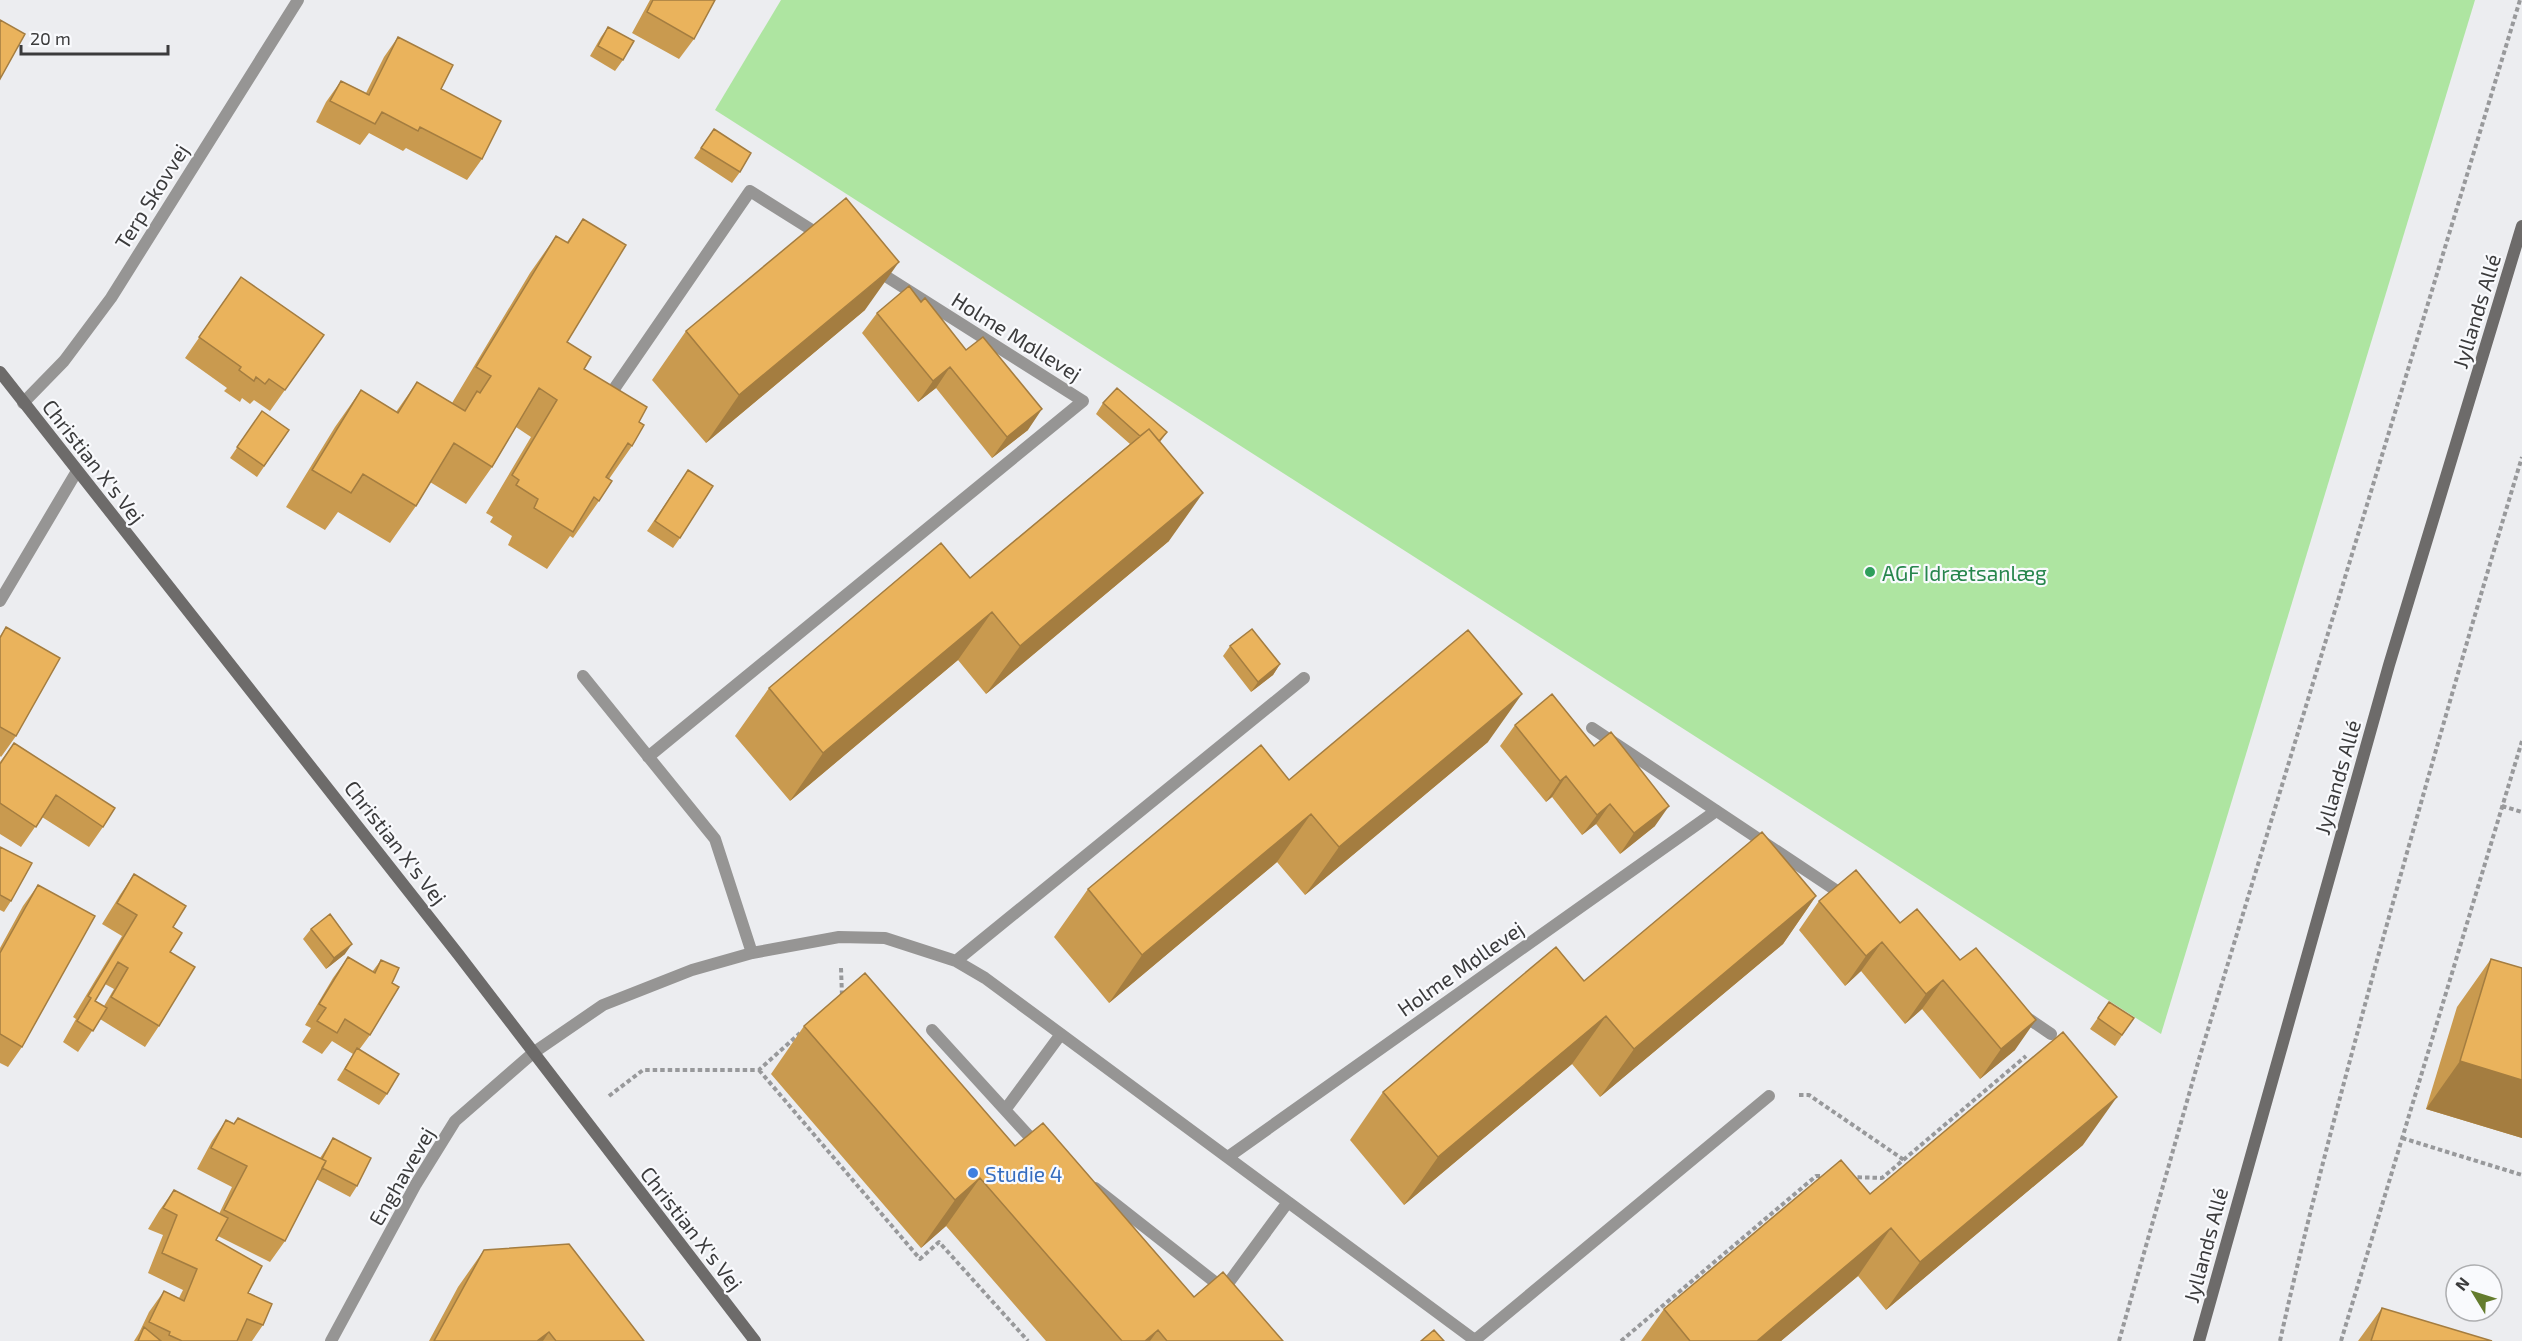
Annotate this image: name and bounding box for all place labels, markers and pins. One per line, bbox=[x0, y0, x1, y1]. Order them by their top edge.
place label: AGF Idrætsanlæg bbox=[1882, 560, 2047, 585]
marker: AGF Idrætsanlæg bbox=[1863, 565, 1877, 579]
place label: Studie 4 bbox=[985, 1161, 1063, 1186]
marker: Studie 4 bbox=[966, 1166, 980, 1180]

